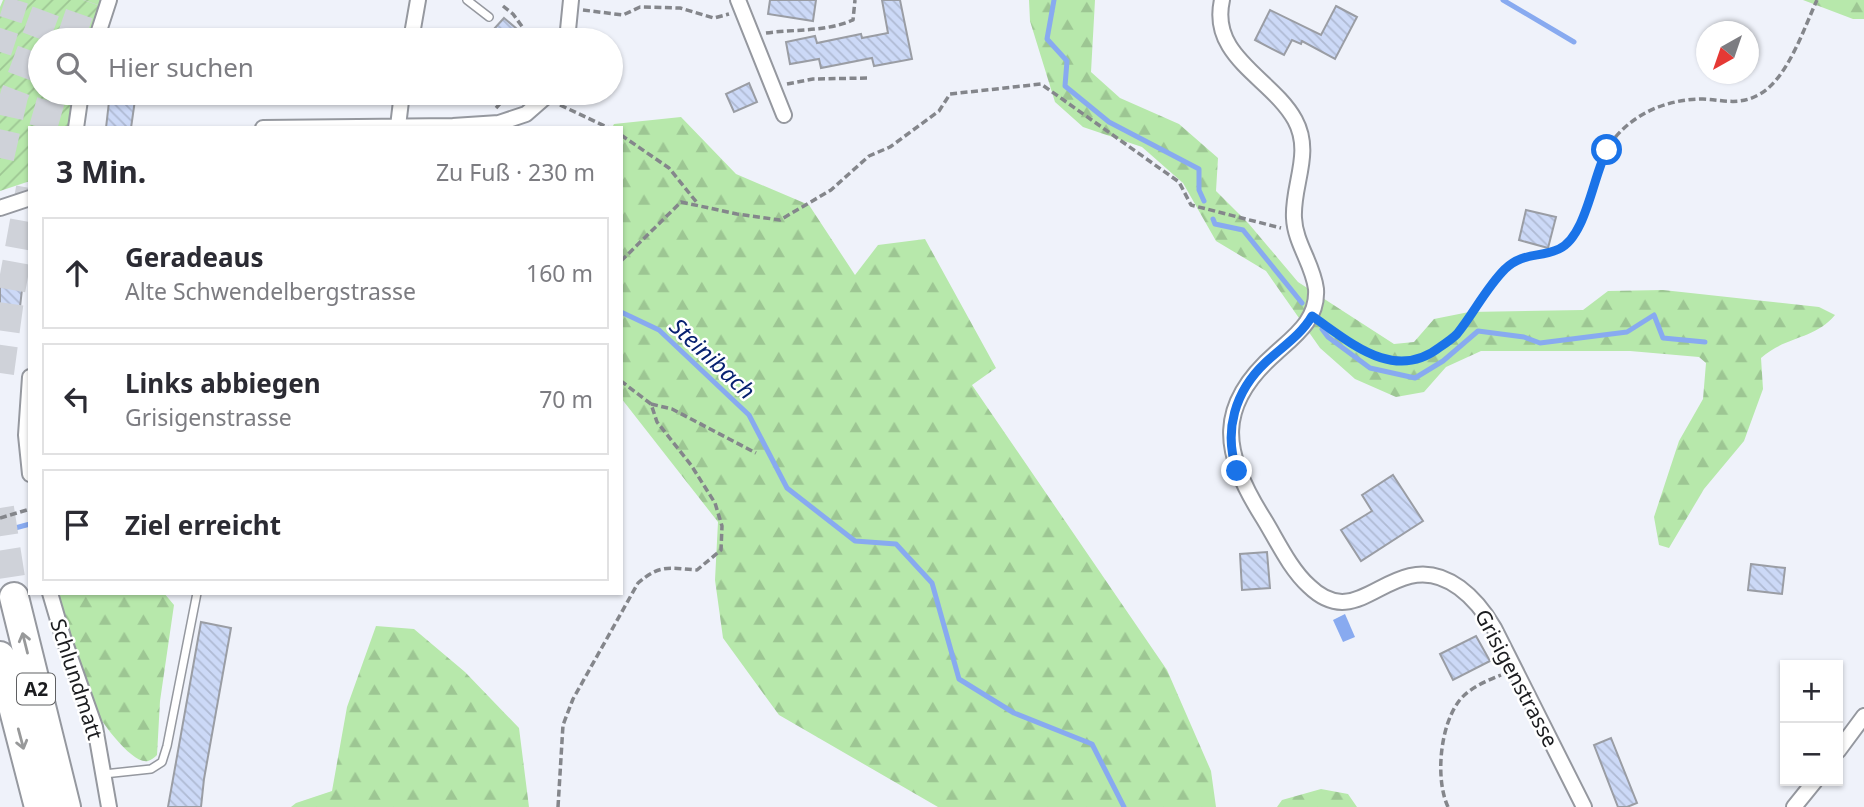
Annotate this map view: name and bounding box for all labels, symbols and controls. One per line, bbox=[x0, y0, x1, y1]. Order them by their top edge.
north arrow bbox=[1696, 21, 1759, 84]
search box bbox=[28, 28, 623, 105]
icon: search bbox=[52, 48, 90, 86]
text: Hier suchen bbox=[108, 49, 254, 85]
route start bbox=[1591, 134, 1622, 165]
text: 3 Min. bbox=[56, 151, 146, 192]
text: Zu Fuß · 230 m bbox=[436, 156, 595, 188]
text: Geradeaus bbox=[125, 239, 264, 275]
icon: ahead bbox=[58, 254, 96, 292]
text: 160 m bbox=[526, 257, 593, 289]
text: Alte Schwendelbergstrasse bbox=[125, 275, 416, 307]
water label: Steinibach bbox=[663, 310, 763, 406]
text: Links abbiegen bbox=[125, 365, 321, 401]
icon: left bbox=[58, 380, 96, 418]
text: 70 m bbox=[539, 383, 593, 415]
text: Grisigenstrasse bbox=[125, 401, 292, 433]
route end bbox=[1221, 455, 1252, 486]
icon: arrive bbox=[58, 506, 96, 544]
text: Ziel erreicht bbox=[125, 507, 281, 543]
street label: Grisigenstrasse bbox=[1469, 604, 1565, 752]
street label: Schlundmatt bbox=[44, 615, 110, 743]
one-way arrow bbox=[18, 632, 31, 655]
map controls bbox=[1780, 660, 1843, 786]
button: + bbox=[1780, 660, 1843, 723]
road number: A2 bbox=[17, 674, 55, 704]
button: − bbox=[1780, 723, 1843, 786]
one-way arrow bbox=[15, 728, 28, 750]

